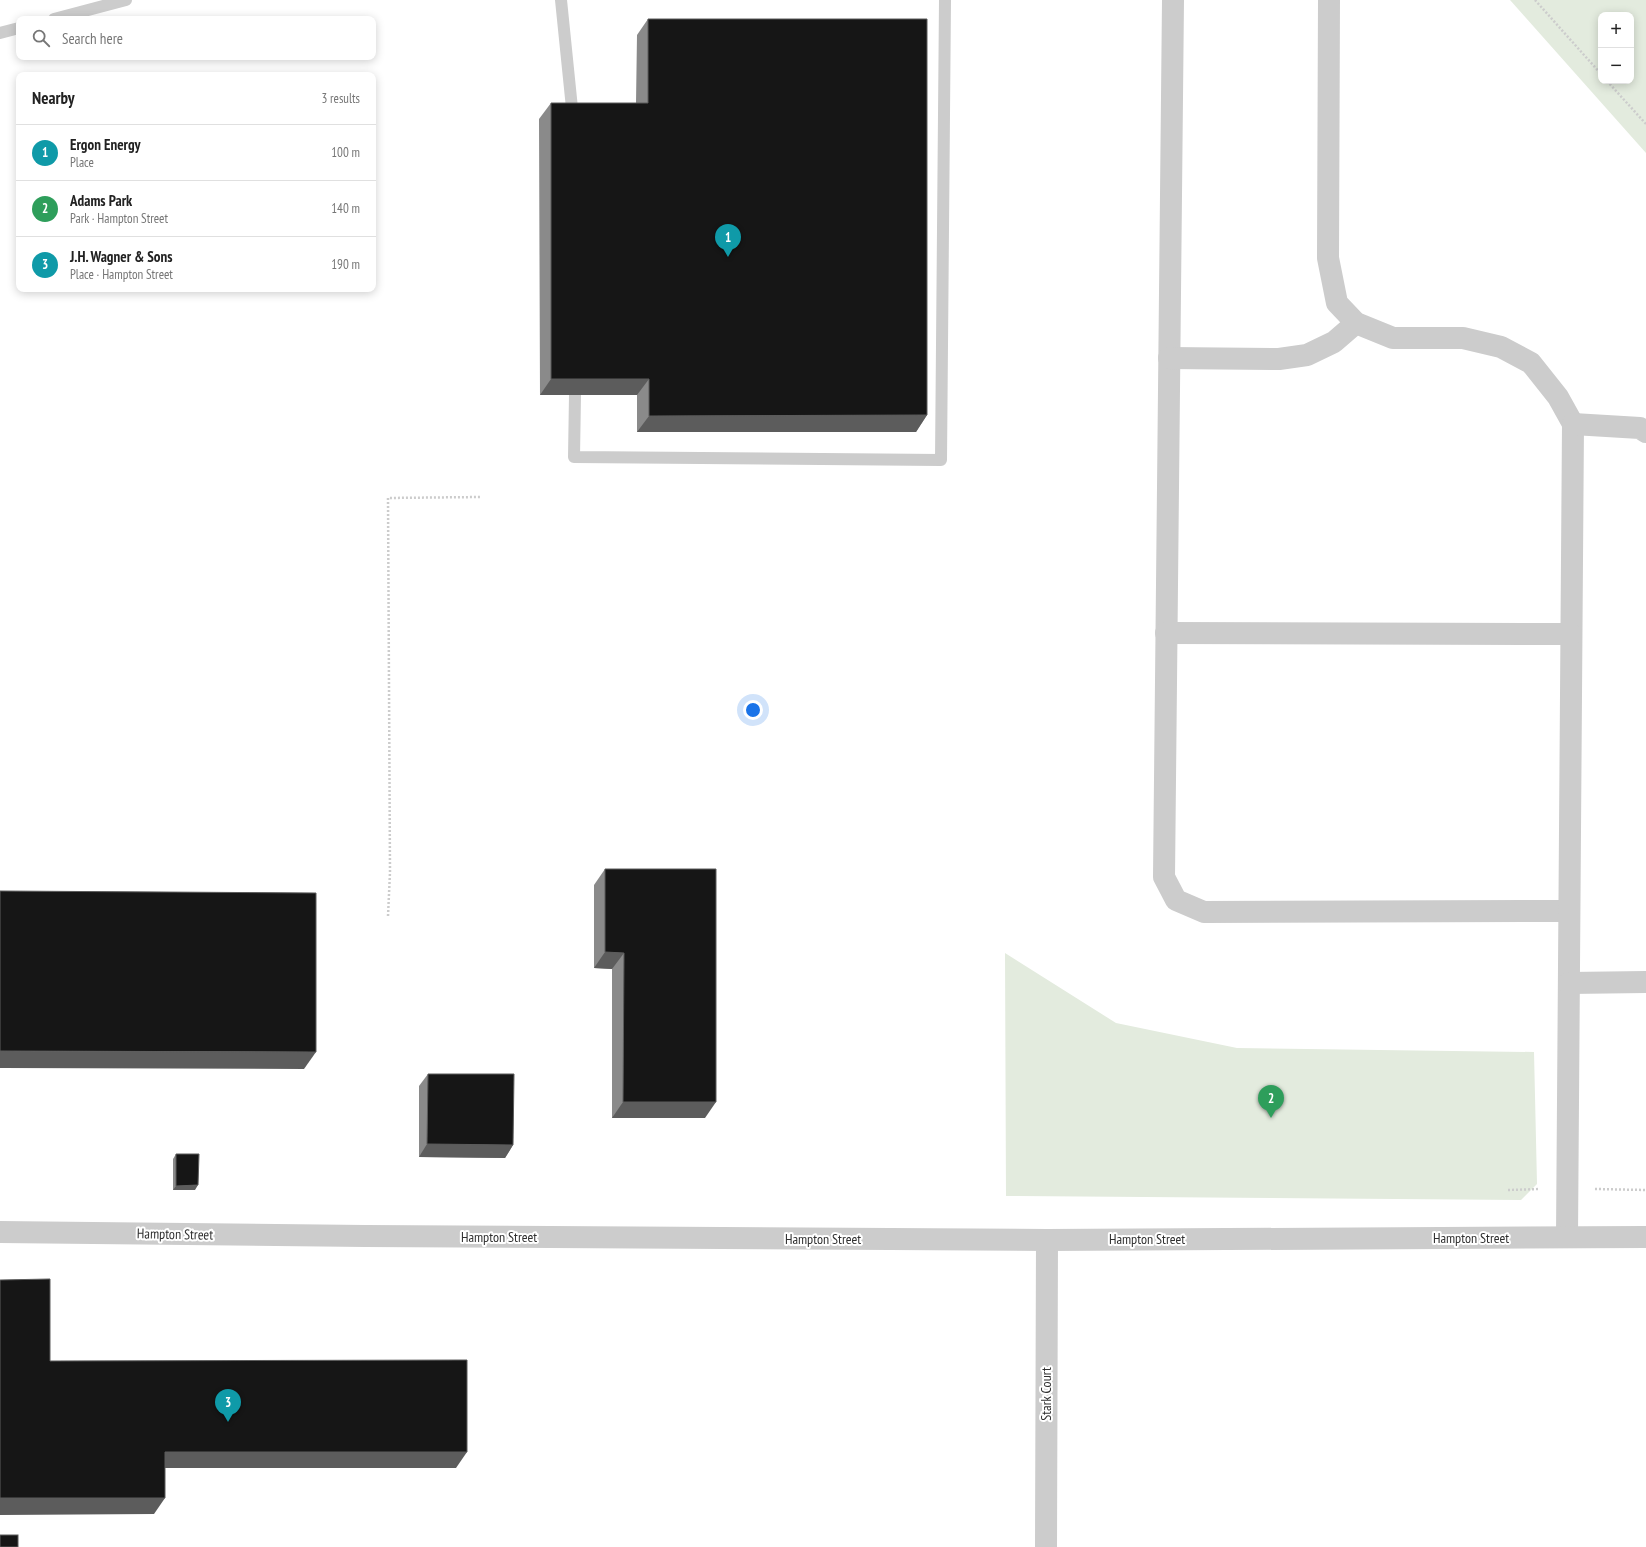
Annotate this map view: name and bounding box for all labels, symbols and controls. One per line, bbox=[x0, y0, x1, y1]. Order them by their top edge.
map controls bbox=[1598, 12, 1634, 84]
button: + bbox=[1598, 12, 1634, 48]
search box bbox=[16, 16, 376, 60]
icon: search bbox=[30, 27, 52, 49]
text: Search here bbox=[62, 29, 123, 48]
button: − bbox=[1598, 48, 1634, 84]
text: Nearby bbox=[32, 87, 75, 109]
text: 3 results bbox=[321, 90, 360, 107]
text: Ergon Energy bbox=[70, 135, 141, 154]
text: 1 bbox=[42, 144, 48, 161]
text: 100 m bbox=[331, 144, 360, 161]
text: Place bbox=[70, 154, 94, 171]
text: Adams Park bbox=[70, 191, 132, 210]
text: 2 bbox=[42, 200, 48, 217]
text: 140 m bbox=[331, 200, 360, 217]
text: Park · Hampton Street bbox=[70, 210, 168, 227]
pin: 1 bbox=[715, 224, 741, 257]
text: J.H. Wagner & Sons bbox=[70, 247, 173, 266]
text: 3 bbox=[42, 256, 48, 273]
text: 190 m bbox=[331, 256, 360, 273]
text: Place · Hampton Street bbox=[70, 266, 173, 283]
your location bbox=[743, 700, 763, 720]
pin: 2 bbox=[1258, 1085, 1284, 1118]
street label: Hampton Street bbox=[137, 1224, 213, 1244]
street label: Hampton Street bbox=[461, 1228, 537, 1246]
street label: Hampton Street bbox=[1433, 1229, 1509, 1247]
street label: Hampton Street bbox=[785, 1230, 861, 1248]
street label: Hampton Street bbox=[1109, 1230, 1185, 1248]
street label: Stark Court bbox=[1037, 1367, 1055, 1421]
pin: 3 bbox=[215, 1389, 241, 1422]

